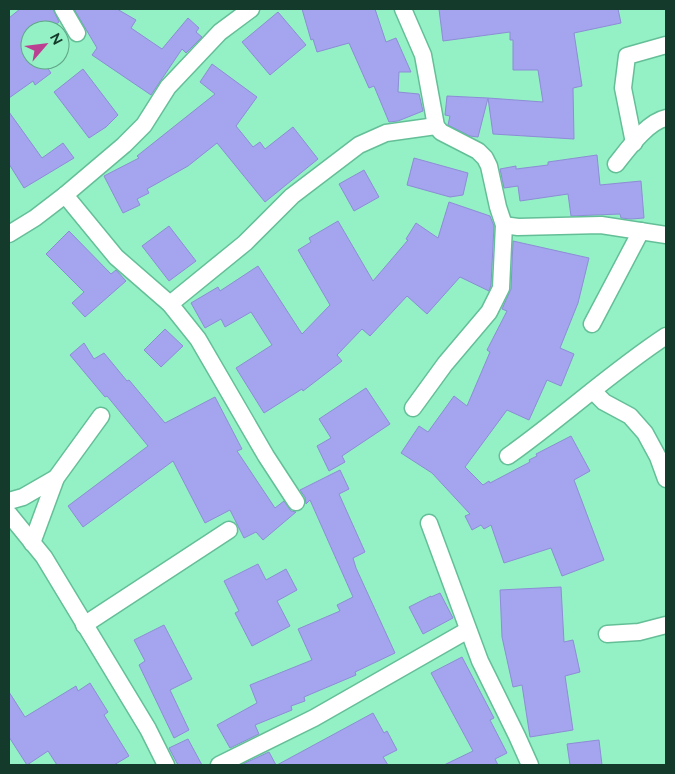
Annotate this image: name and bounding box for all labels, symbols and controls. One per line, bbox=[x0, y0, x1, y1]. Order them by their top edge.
north arrow bbox=[20, 20, 70, 70]
text: N bbox=[47, 30, 66, 47]

